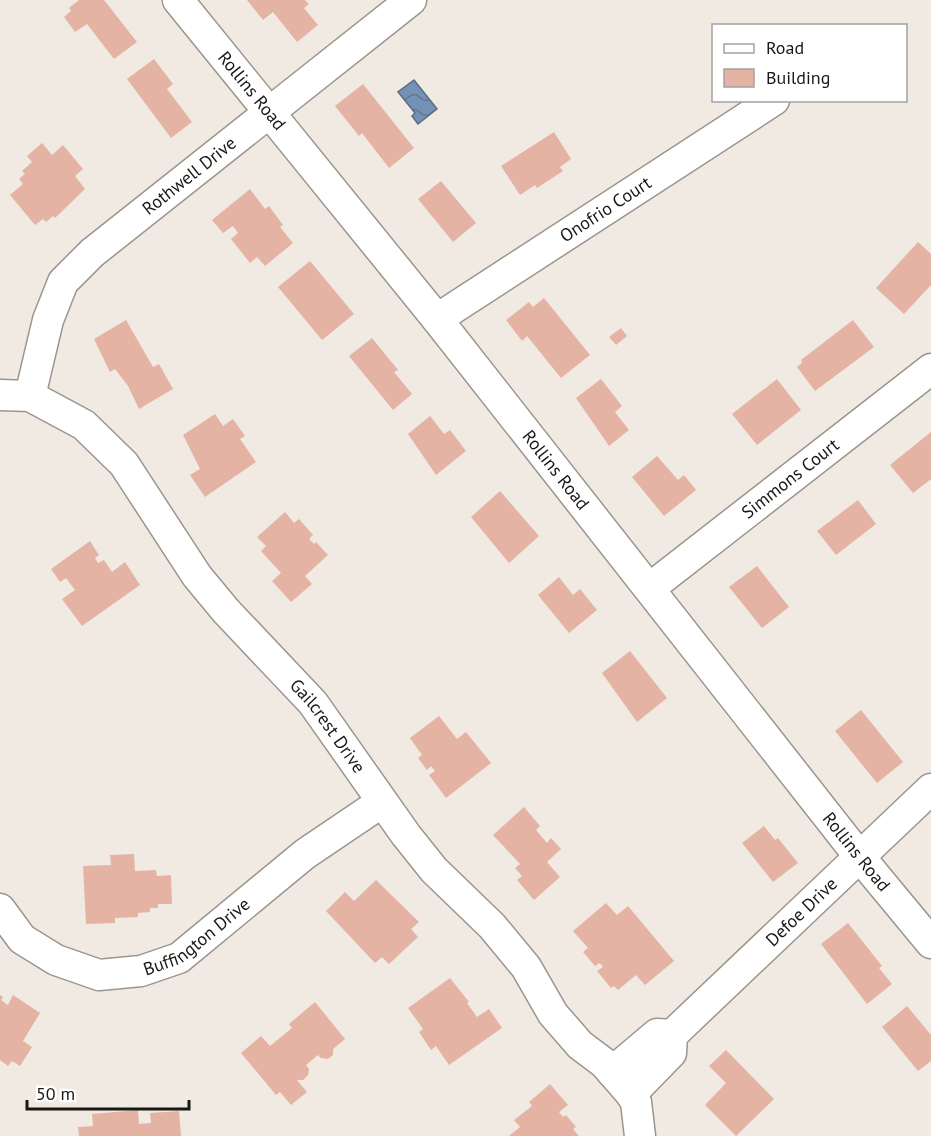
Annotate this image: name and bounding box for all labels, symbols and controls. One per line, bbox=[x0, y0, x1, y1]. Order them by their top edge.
legend bbox=[712, 24, 907, 102]
text: Road bbox=[766, 36, 804, 59]
street label: Rollins Road bbox=[213, 46, 291, 135]
text: Building bbox=[766, 66, 830, 89]
street label: Rothwell Drive bbox=[137, 131, 240, 220]
street label: Onofrio Court bbox=[555, 171, 655, 247]
street label: Rollins Road bbox=[518, 425, 595, 514]
street label: Simmons Court bbox=[737, 433, 843, 523]
street label: Gailcrest Drive bbox=[285, 674, 371, 777]
street label: Rollins Road bbox=[818, 807, 896, 896]
street label: Defoe Drive bbox=[760, 872, 842, 951]
street label: Buffington Drive bbox=[140, 892, 255, 980]
scale bar bbox=[27, 1073, 189, 1111]
text: 50 m bbox=[36, 1082, 75, 1105]

